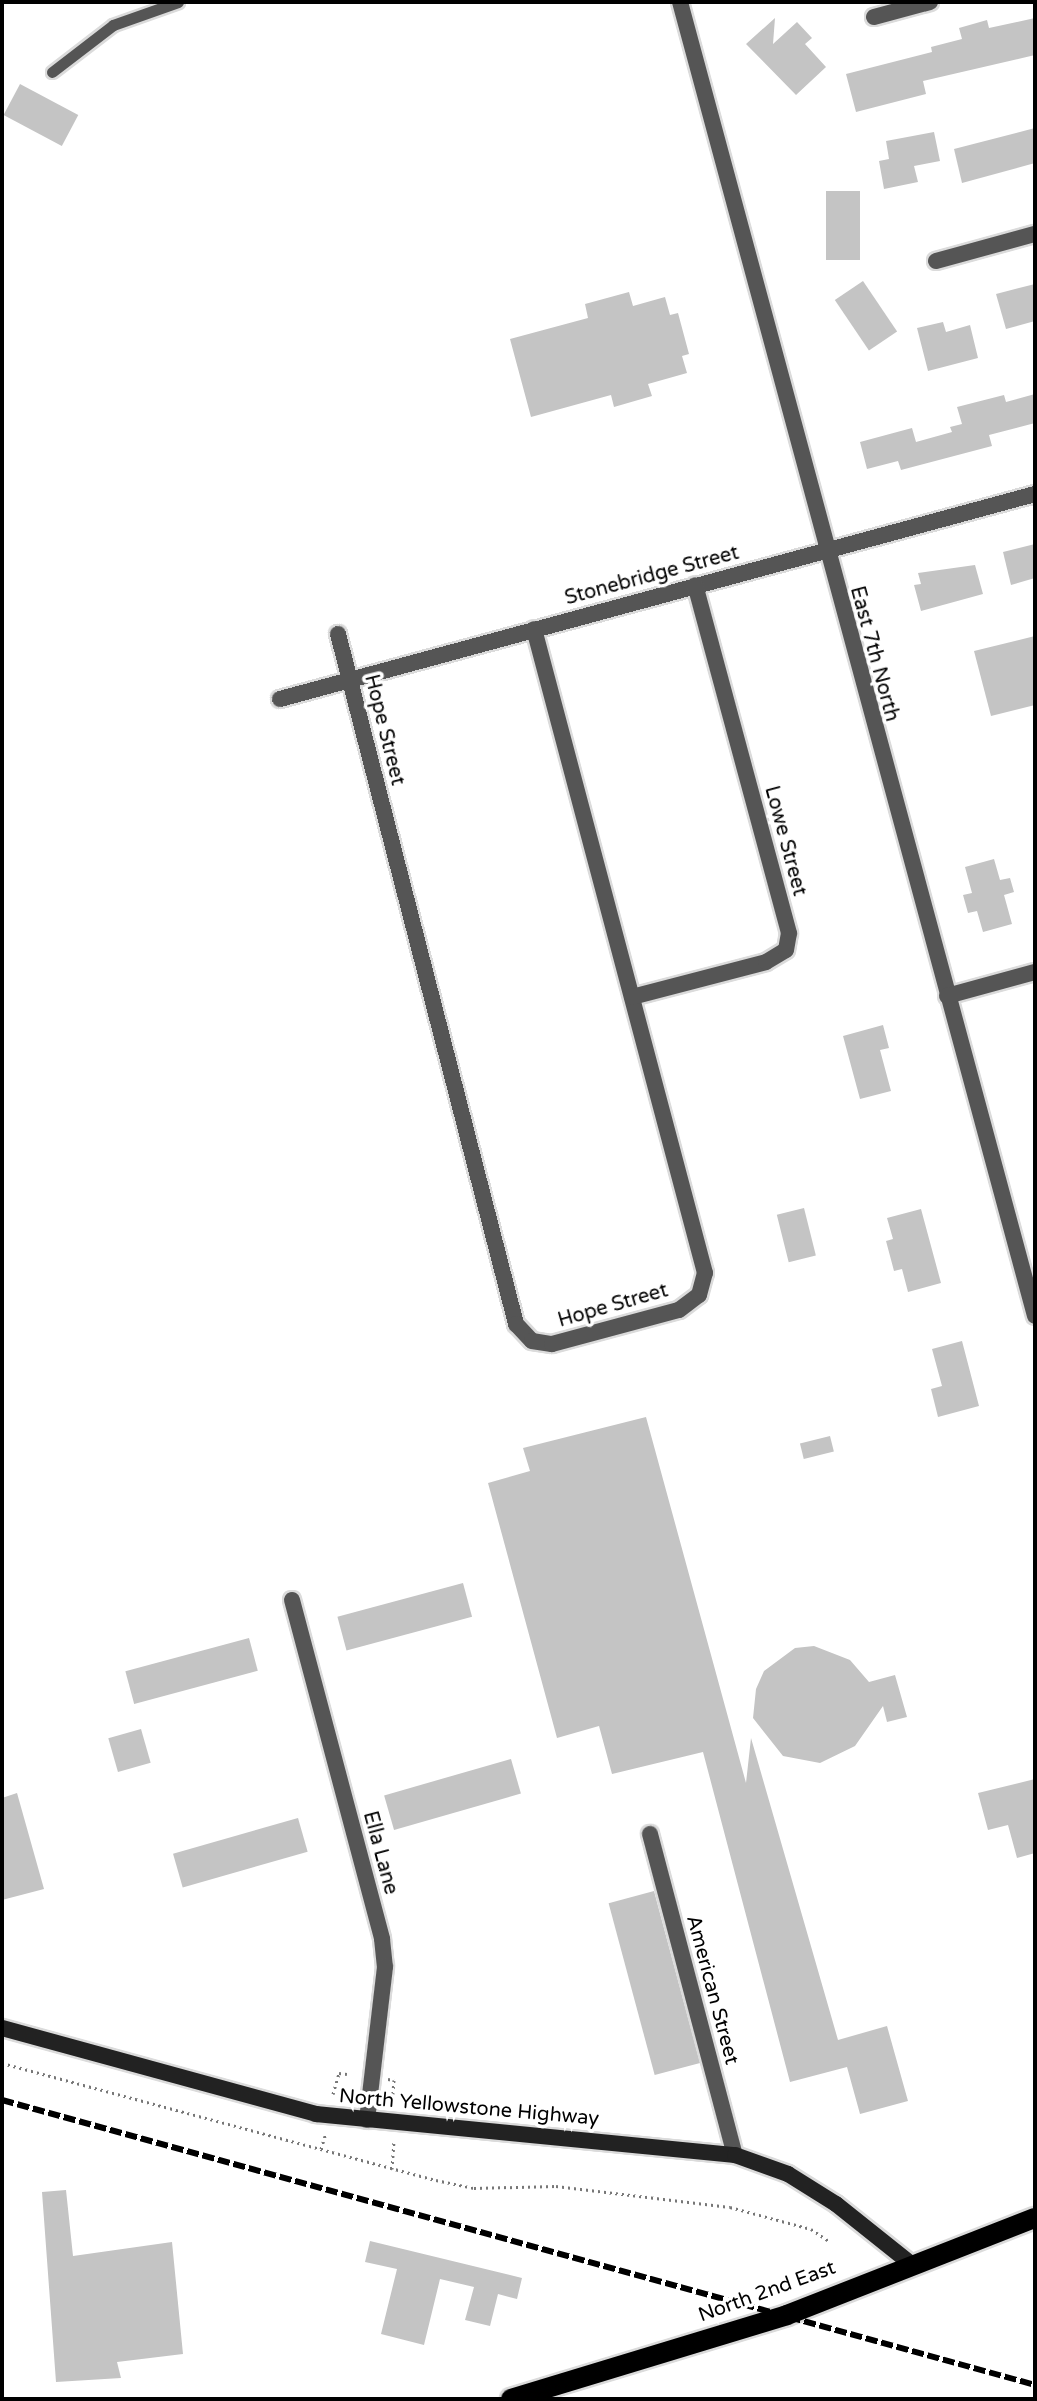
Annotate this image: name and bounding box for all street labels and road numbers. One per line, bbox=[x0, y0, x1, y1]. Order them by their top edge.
street label: Stonebridge Street bbox=[562, 541, 742, 611]
street label: East 7th North bbox=[844, 584, 904, 724]
street label: Hope Street bbox=[359, 672, 409, 788]
street label: Lowe Street bbox=[759, 783, 811, 899]
street label: Hope Street bbox=[555, 1279, 671, 1333]
street label: Ella Lane bbox=[357, 1809, 403, 1897]
street label: American Street bbox=[681, 1913, 743, 2067]
street label: North Yellowstone Highway bbox=[338, 2085, 600, 2131]
street label: North 2nd East bbox=[695, 2256, 839, 2328]

